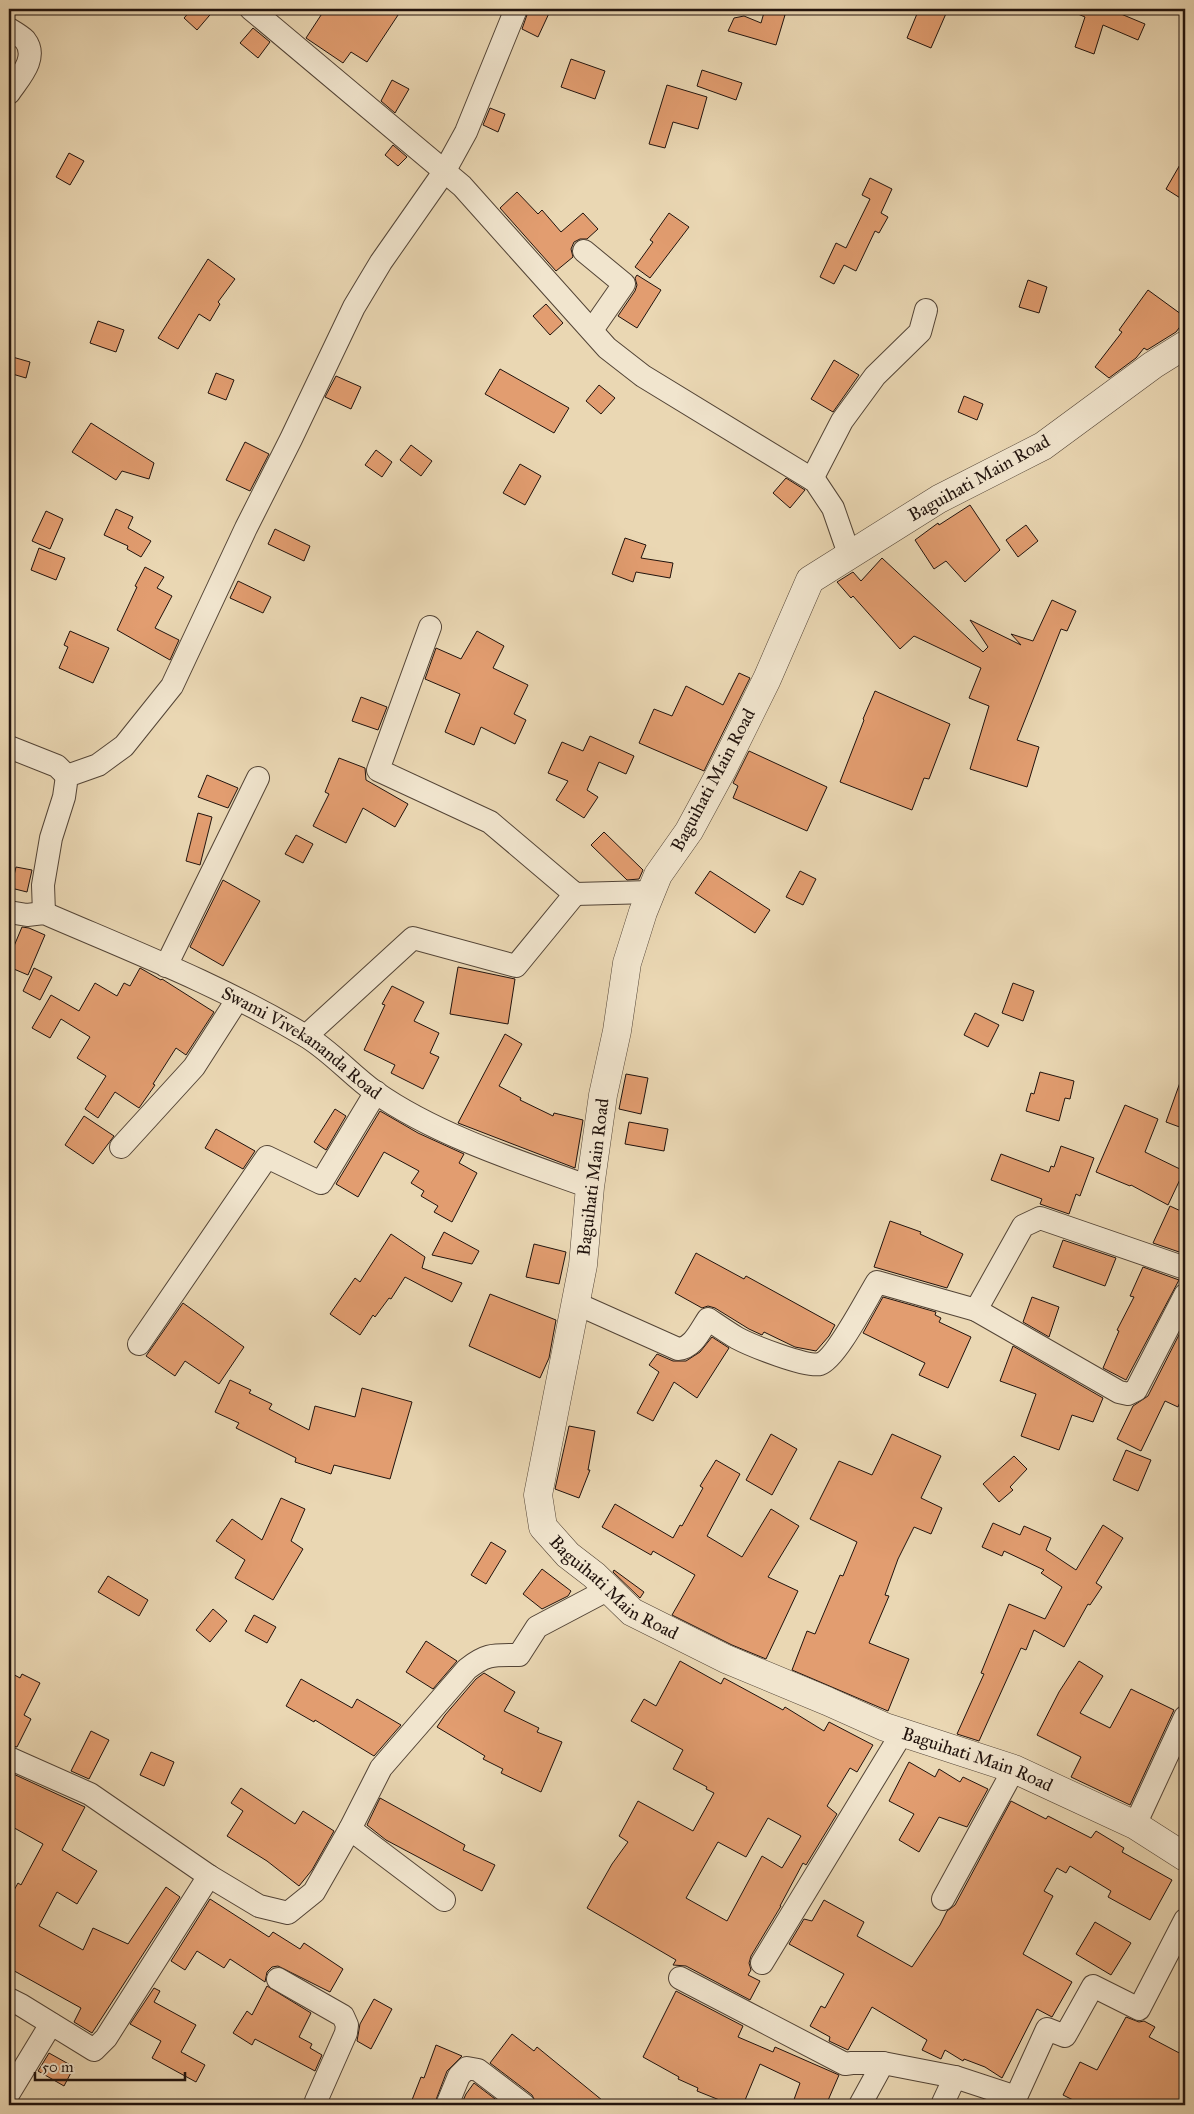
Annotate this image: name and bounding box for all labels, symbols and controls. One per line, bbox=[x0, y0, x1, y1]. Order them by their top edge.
street label: Baguihati Main Road bbox=[904, 430, 1054, 527]
street label: Baguihati Main Road bbox=[666, 705, 761, 856]
street label: Swami Vivekananda Road bbox=[218, 982, 386, 1104]
street label: Baguihati Main Road bbox=[572, 1097, 615, 1257]
street label: Baguihati Main Road bbox=[545, 1531, 682, 1644]
street label: Baguihati Main Road bbox=[899, 1722, 1056, 1796]
scale bar bbox=[35, 2049, 185, 2081]
text: 50 m bbox=[42, 2058, 74, 2076]

